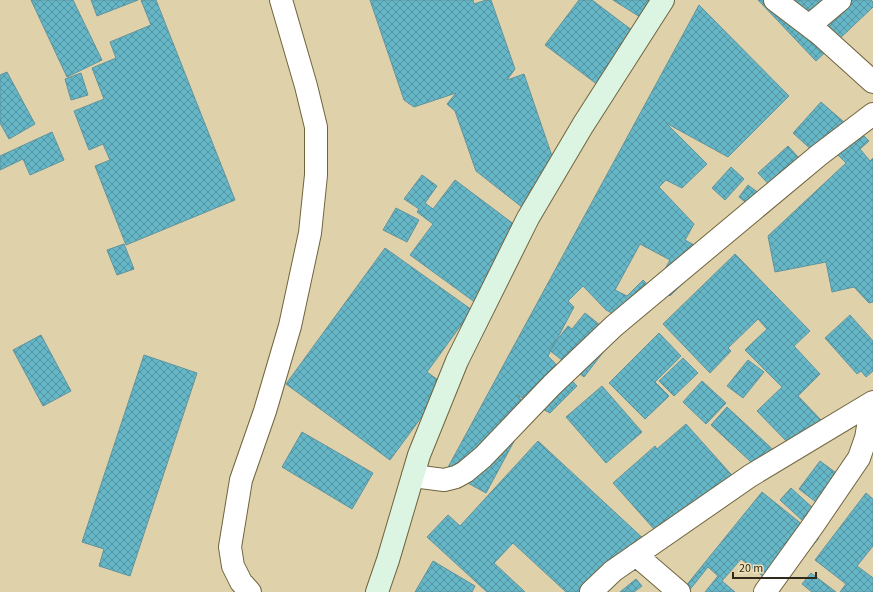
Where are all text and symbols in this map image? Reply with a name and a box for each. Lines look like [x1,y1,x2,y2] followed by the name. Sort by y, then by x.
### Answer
[733,554,816,580] scale bar
[739,560,763,577] text: 20 m

